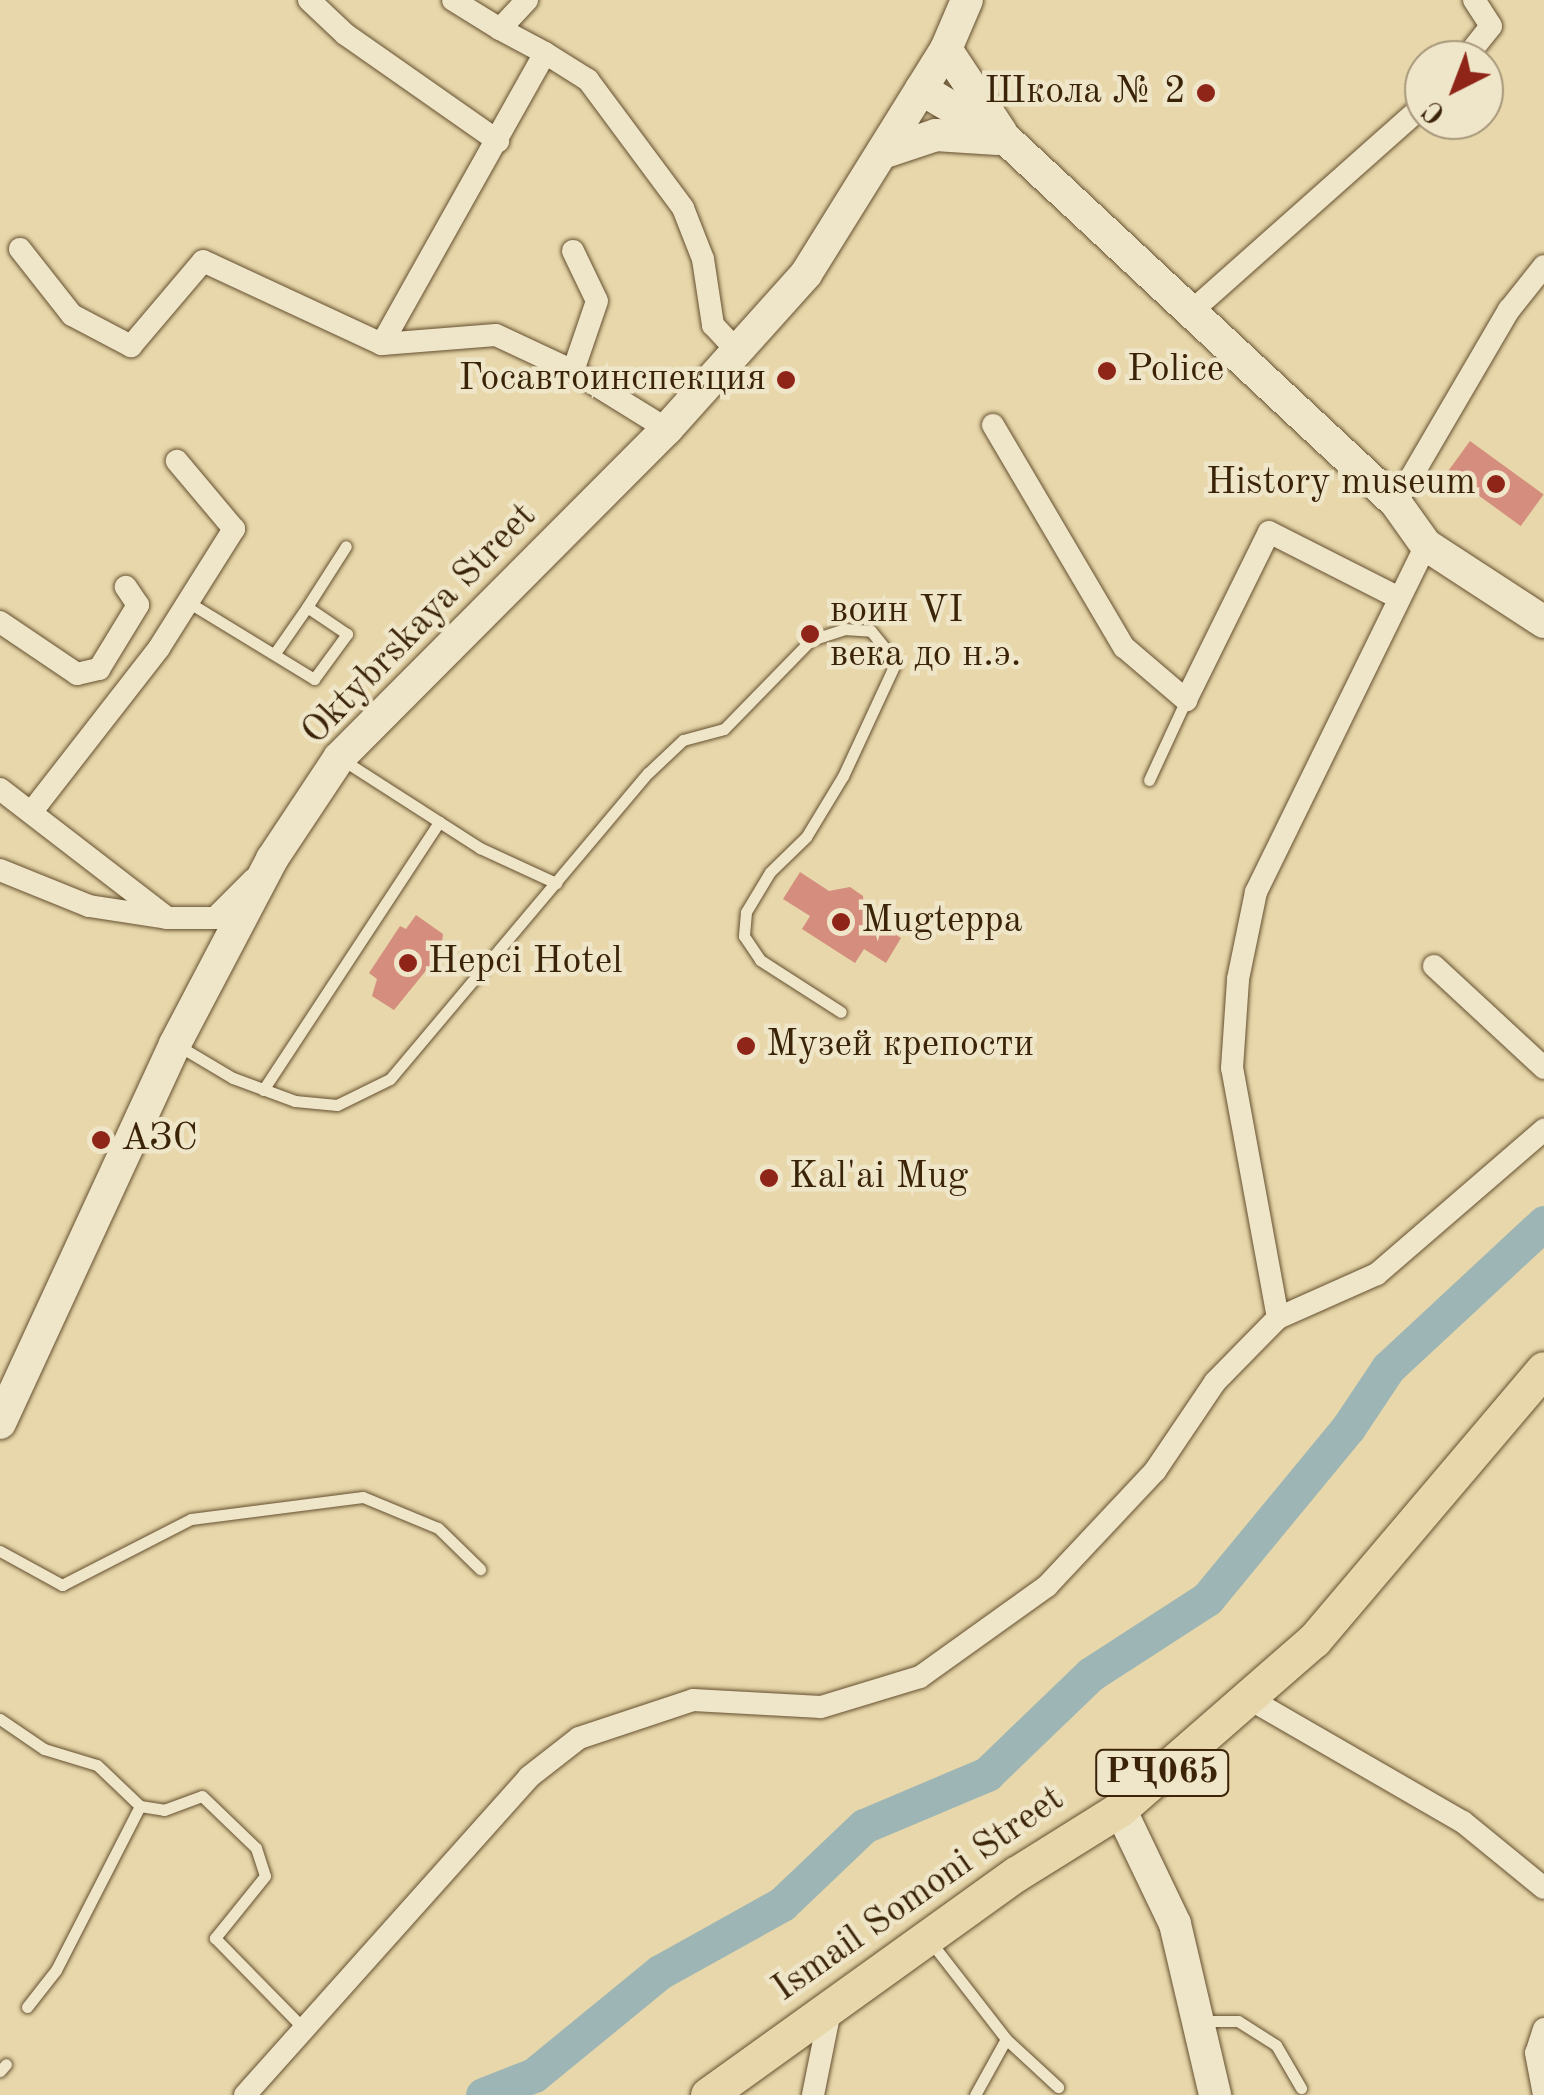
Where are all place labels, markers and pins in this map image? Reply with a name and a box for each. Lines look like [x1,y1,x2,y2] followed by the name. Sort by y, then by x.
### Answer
[984,70,1186,116] place label: Школа № 2
[1195,82,1217,104] marker: Школа № 2
[1127,348,1224,394] place label: Police
[459,357,766,403] place label: Госавтоинспекция
[1096,360,1118,382] marker: Police
[775,369,797,391] marker: Госавтоинспекция
[1206,461,1476,507] place label: History museum
[1485,473,1507,495] marker: History museum
[830,589,1021,678] place label: воин VI века до н.э.
[799,623,821,645] marker: воин VI века до н.э.
[861,899,1023,945] place label: Mugteppa
[830,911,852,933] marker: Mugteppa
[428,940,622,986] place label: Hepci Hotel
[397,952,419,974] marker: Hepci Hotel
[766,1023,1034,1069] place label: Музей крепости
[735,1035,757,1057] marker: Музей крепости
[121,1117,198,1163] place label: АЗС
[90,1129,112,1151] marker: АЗС
[789,1155,968,1201] place label: Kal'ai Mug
[758,1167,780,1189] marker: Kal'ai Mug

